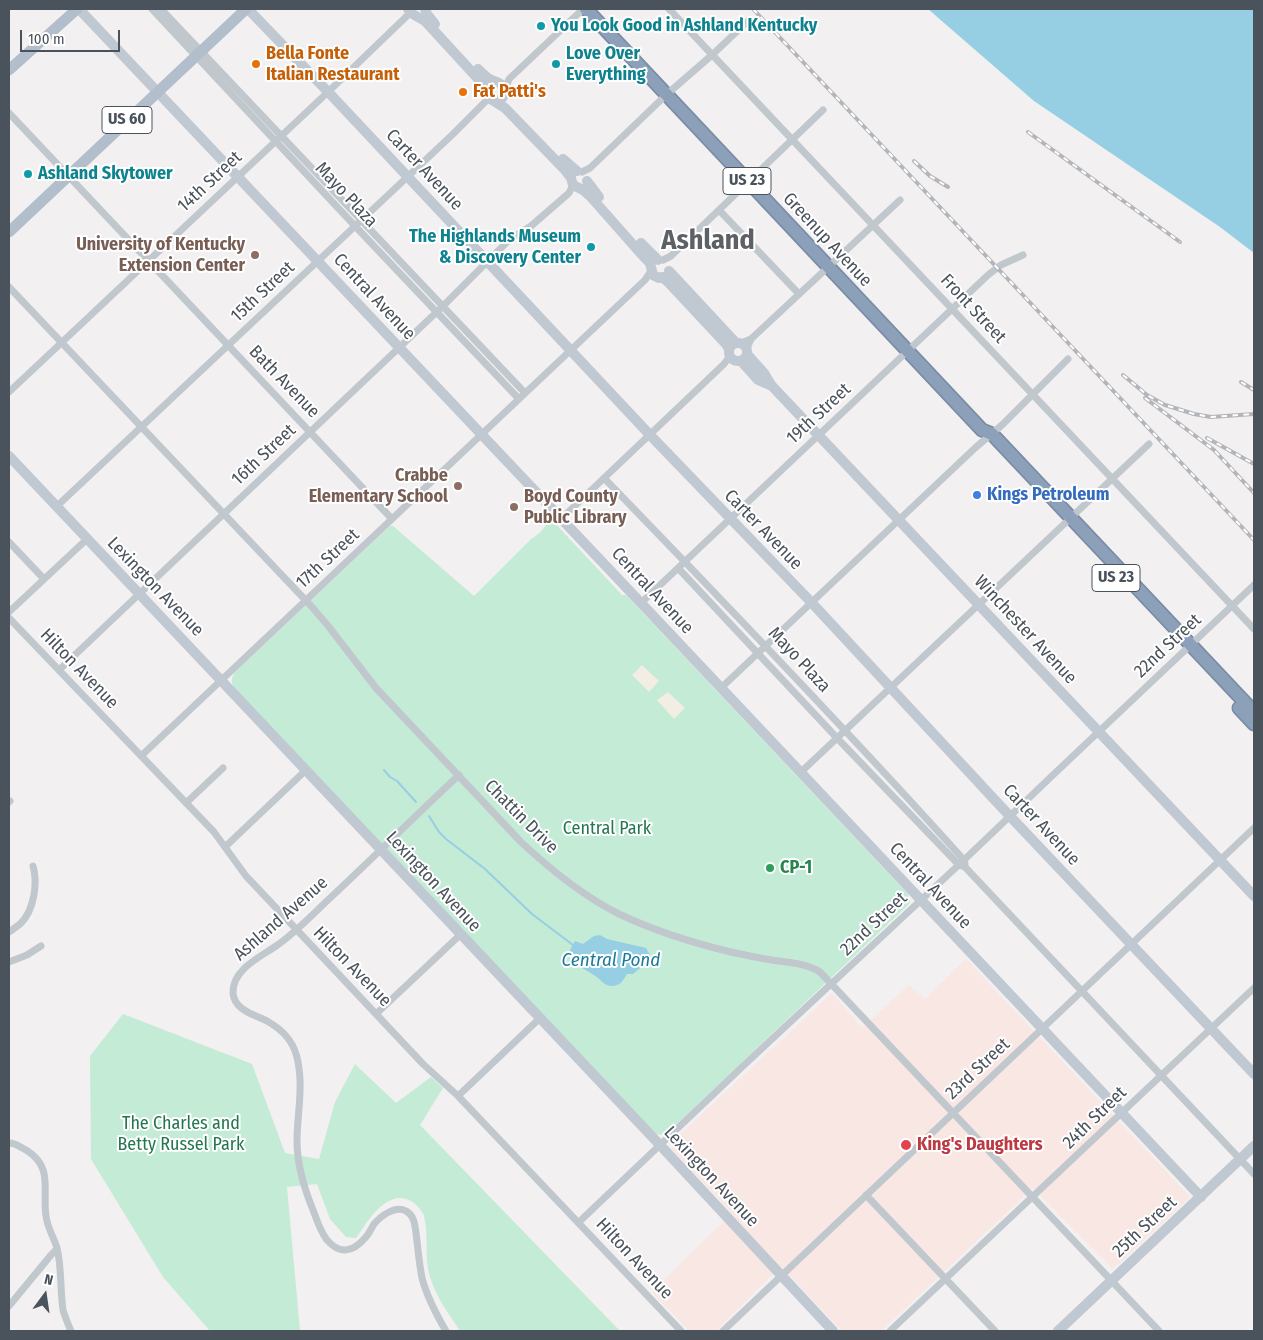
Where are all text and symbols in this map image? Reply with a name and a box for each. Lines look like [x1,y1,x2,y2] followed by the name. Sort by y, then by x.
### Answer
[551,15,817,37] place label: You Look Good in Ashland Kentucky
[22,20,122,52] scale bar
[535,20,547,32] marker: You Look Good in Ashland Kentucky
[28,30,65,48] text: 100 m
[266,43,400,86] place label: Bella Fonte Italian Restaurant
[566,43,646,86] place label: Love Over Everything
[250,58,262,70] marker: Bella Fonte Italian Restaurant
[550,58,562,70] marker: Love Over Everything
[473,81,546,103] place label: Fat Patti's
[457,86,469,98] marker: Fat Patti's
[102,106,152,134] road number: US 60
[381,125,467,215] street label: Carter Avenue
[174,147,246,217] street label: 14th Street
[310,158,382,232] street label: Mayo Plaza
[38,163,173,185] place label: Ashland Skytower
[22,168,34,180] marker: Ashland Skytower
[723,168,771,195] road number: US 23
[778,189,876,291] street label: Greenup Avenue
[661,224,755,258] district label: Ashland
[409,226,581,268] place label: The Highlands Museum & Discovery Center
[76,234,245,276] place label: University of Kentucky Extension Center
[585,241,597,253] marker: The Highlands Museum & Discovery Center
[249,249,261,261] marker: University of Kentucky Extension Center
[328,249,420,345] street label: Central Avenue
[227,257,299,327] street label: 15th Street
[936,270,1010,348] street label: Front Street
[244,341,324,423] street label: Bath Avenue
[783,379,855,449] street label: 19th Street
[227,420,301,490] street label: 16th Street
[309,465,448,508] place label: Crabbe Elementary School
[452,480,464,492] marker: Crabbe Elementary School
[987,484,1109,506] place label: Kings Petroleum
[719,485,807,575] street label: Carter Avenue
[524,486,627,528] place label: Boyd County Public Library
[971,489,983,501] marker: Kings Petroleum
[508,501,520,513] marker: Boyd County Public Library
[292,524,364,594] street label: 17th Street
[102,533,208,641] street label: Lexington Avenue
[606,543,698,639] street label: Central Avenue
[1092,564,1140,592] road number: US 23
[969,571,1081,689] street label: Winchester Avenue
[1130,610,1206,682] street label: 22nd Street
[763,623,835,697] street label: Mayo Plaza
[35,624,123,714] street label: Hilton Avenue
[480,776,562,858] street label: Chattin Drive
[998,780,1084,870] street label: Carter Avenue
[563,818,651,840] park label: Central Park
[381,827,485,937] street label: Lexington Avenue
[884,838,976,934] street label: Central Avenue
[780,857,812,879] place label: CP-1
[764,862,776,874] marker: CP-1
[230,872,332,966] street label: Ashland Avenue
[836,888,912,960] street label: 22nd Street
[308,922,396,1012] street label: Hilton Avenue
[562,950,660,972] water label: Central Pond
[941,1034,1015,1104] street label: 23rd Street
[1059,1082,1131,1154] street label: 24th Street
[118,1113,244,1156] park label: The Charles and Betty Russel Park
[659,1122,763,1232] street label: Lexington Avenue
[917,1134,1043,1156] place label: King's Daughters
[899,1138,913,1152] marker: King's Daughters
[1108,1192,1182,1262] street label: 25th Street
[591,1214,677,1304] street label: Hilton Avenue
[20,1270,70,1320] north arrow
[43,1271,55,1289] text: N

